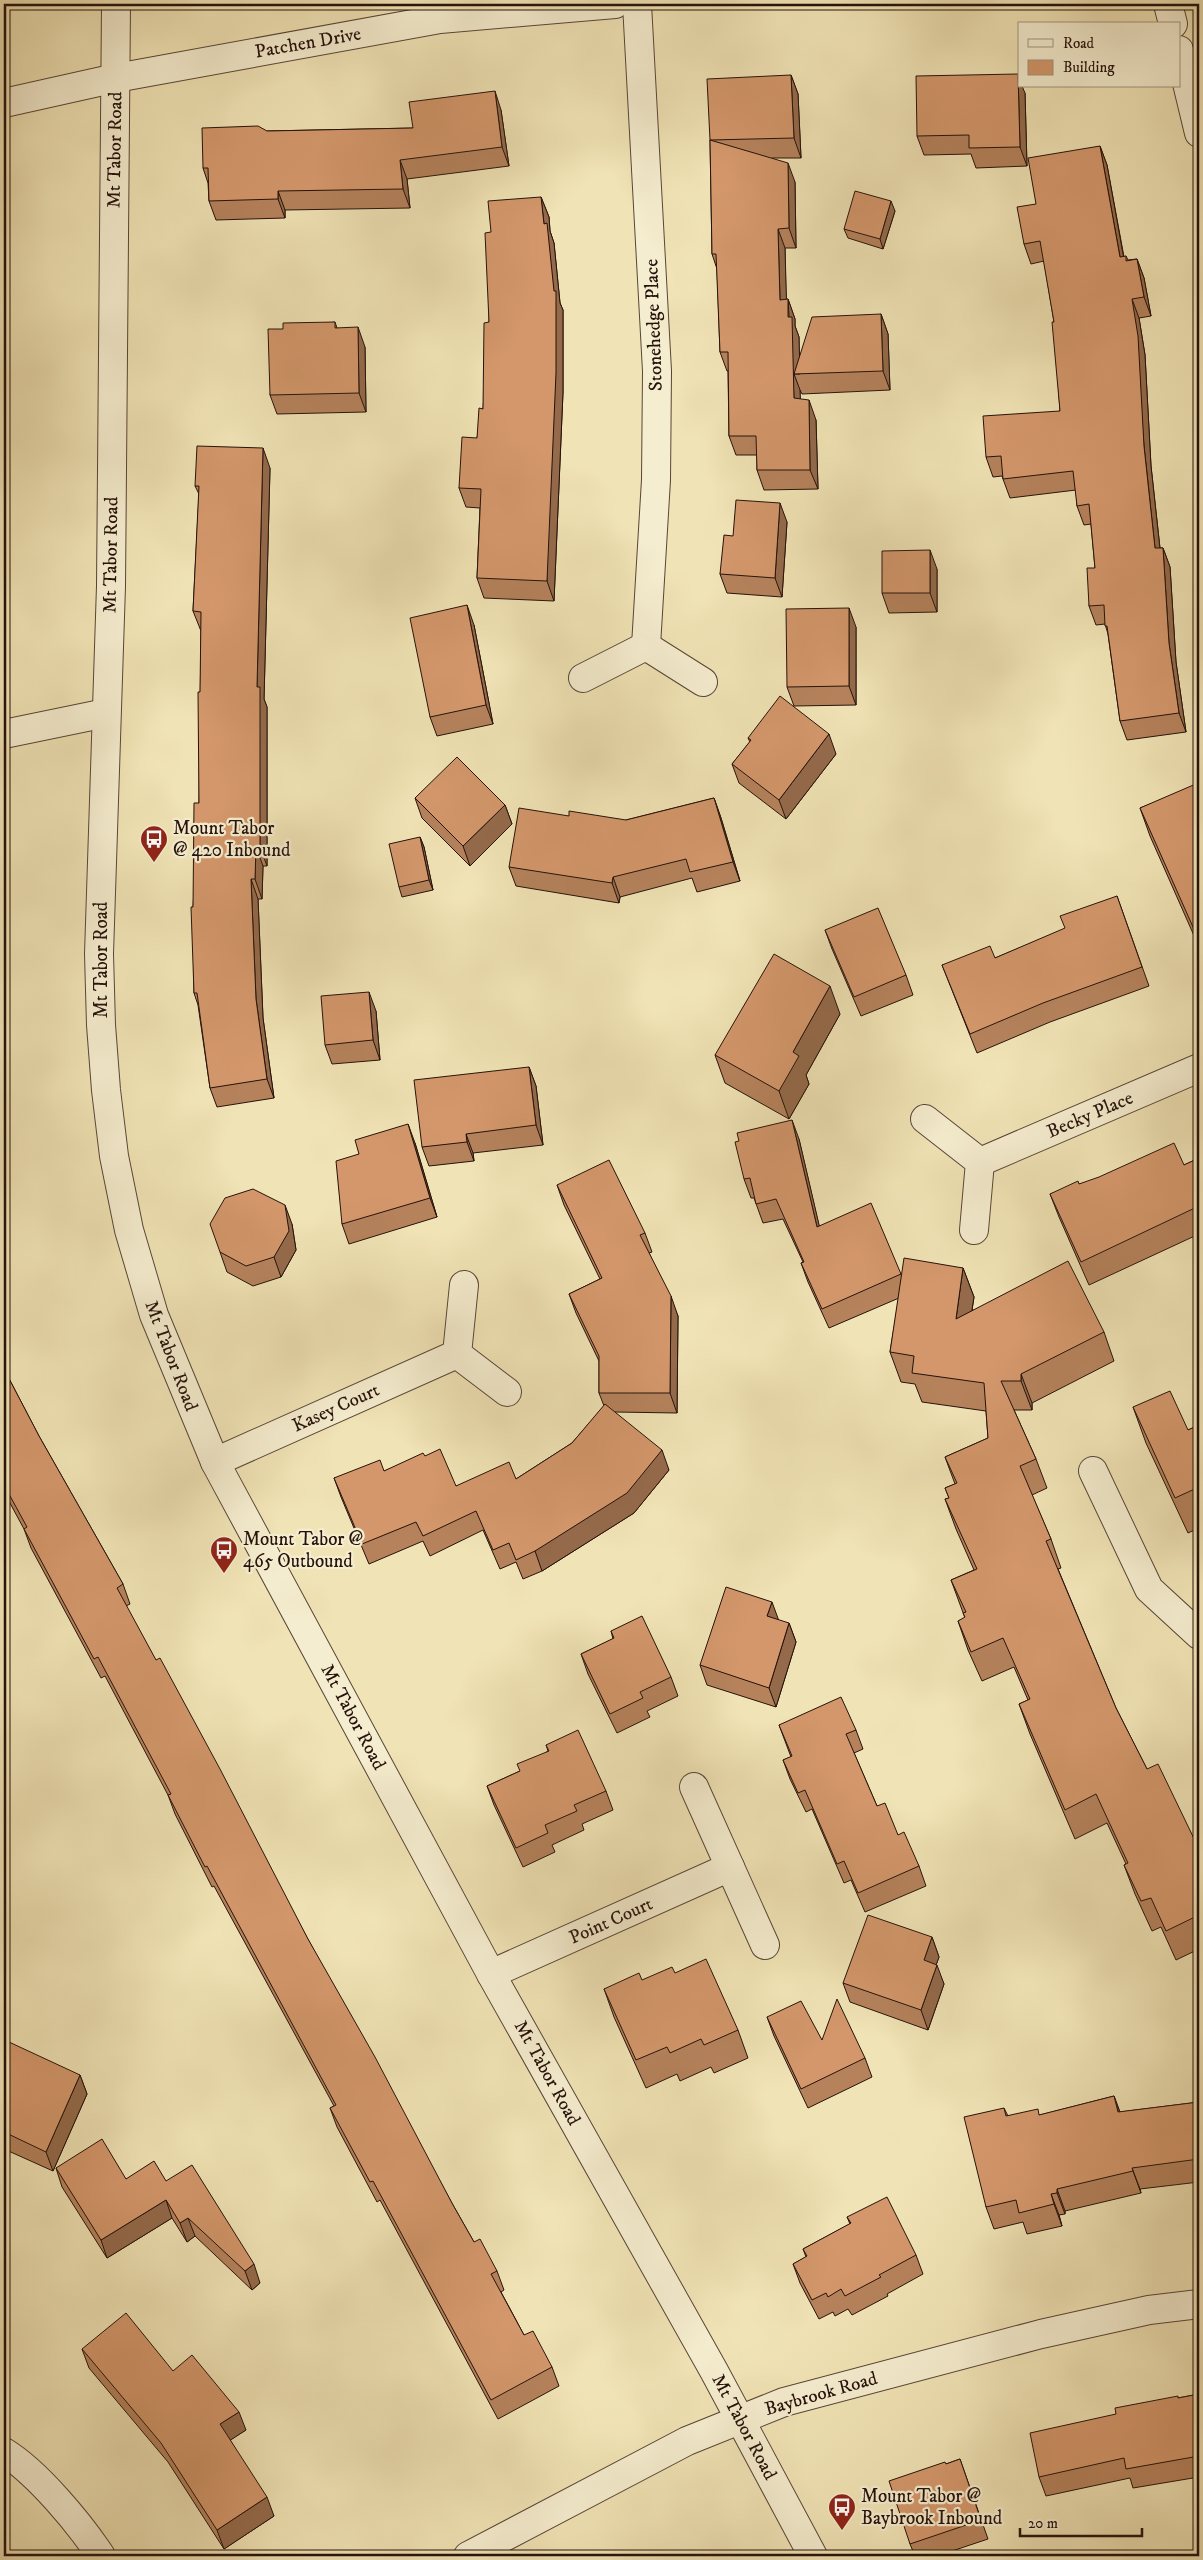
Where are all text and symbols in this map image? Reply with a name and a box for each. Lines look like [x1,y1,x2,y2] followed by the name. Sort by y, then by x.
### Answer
[253,22,363,64] street label: Patchen Drive
[1018,22,1180,88] legend
[1063,34,1095,53] text: Road
[1063,58,1115,77] text: Building
[102,91,128,208] street label: Mt Tabor Road
[640,258,668,391] street label: Stonehedge Place
[98,496,124,613] street label: Mt Tabor Road
[173,817,291,862] place label: Mount Tabor @ 420 Inbound
[139,824,169,863] bus stop icon: Mount Tabor @ 420 Inbound
[90,901,113,1018] street label: Mt Tabor Road
[1043,1087,1137,1143] street label: Becky Place
[139,1297,203,1415] street label: Mt Tabor Road
[289,1379,383,1437] street label: Kasey Court
[243,1528,363,1573] place label: Mount Tabor @ 465 Outbound
[209,1535,239,1574] bus stop icon: Mount Tabor @ 465 Outbound
[315,1660,391,1774] street label: Mt Tabor Road
[566,1892,656,1950] street label: Point Court
[509,2016,586,2130] street label: Mt Tabor Road
[762,2367,880,2421] street label: Baybrook Road
[706,2370,782,2484] street label: Mt Tabor Road
[861,2485,1003,2530] place label: Mount Tabor @ Baybrook Inbound
[827,2492,857,2531] bus stop icon: Mount Tabor @ Baybrook Inbound
[1020,2505,1143,2537] scale bar
[1028,2514,1058,2533] text: 20 m

